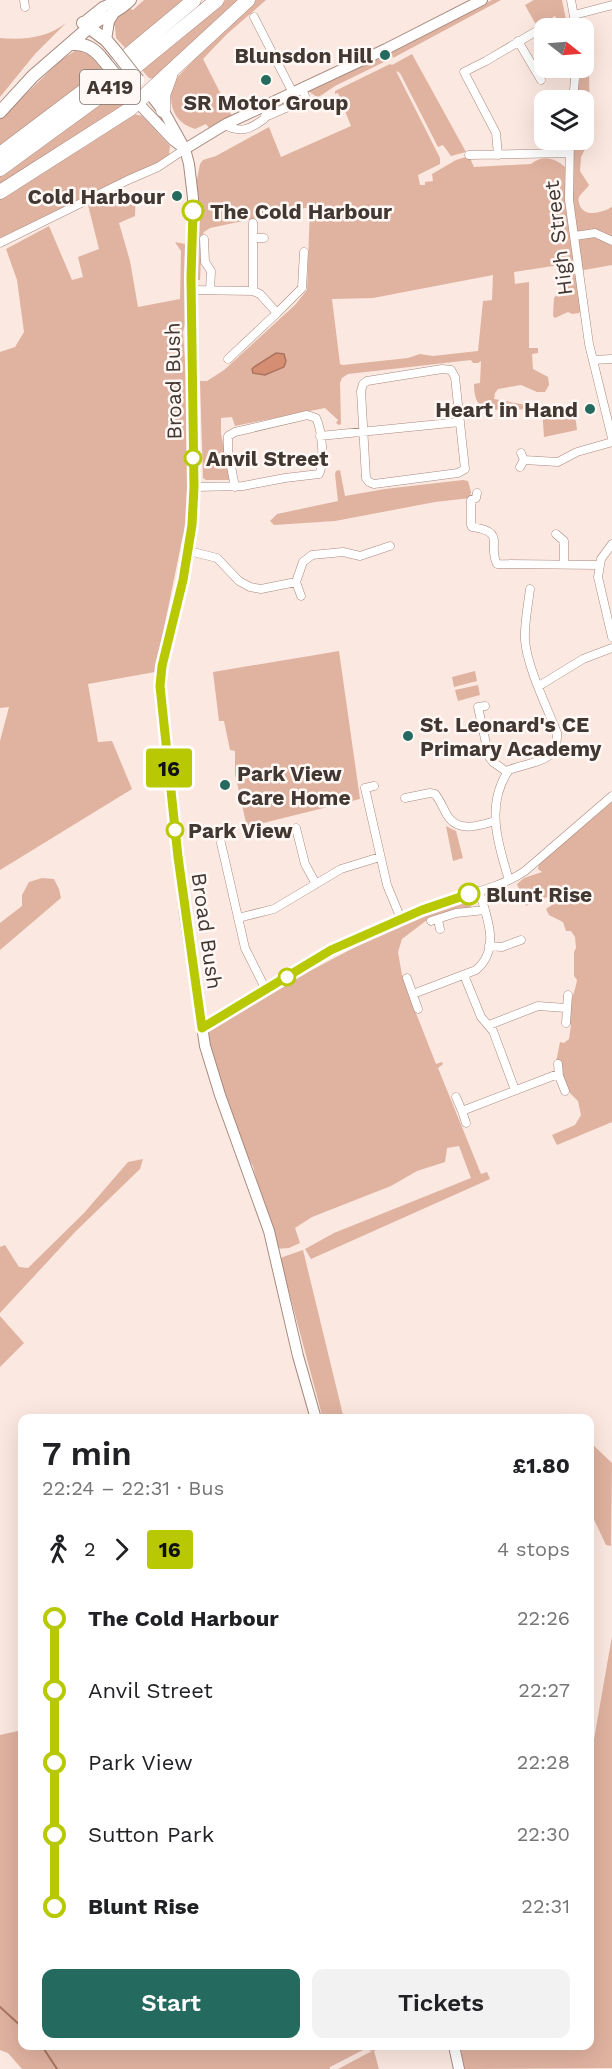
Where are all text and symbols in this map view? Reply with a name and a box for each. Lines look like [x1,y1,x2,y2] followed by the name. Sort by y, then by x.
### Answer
[534,18,594,78] north arrow
[534,18,594,150] map controls
[234,43,373,68] place label: Blunsdon Hill
[378,48,392,62] marker: Blunsdon Hill
[80,70,140,104] road number: A419
[259,73,273,87] marker: SR Motor Group
[184,90,348,115] place label: SR Motor Group
[534,90,594,150] button: layers
[539,179,577,297] street label: High Street
[28,184,165,209] place label: Cold Harbour
[170,189,184,203] marker: Cold Harbour
[210,199,392,224] place label: The Cold Harbour
[182,200,204,222] marker: The Cold Harbour
[159,322,187,440] street label: Broad Bush
[435,397,578,422] place label: Heart in Hand
[583,402,597,416] marker: Heart in Hand
[206,446,328,471] place label: Anvil Street
[184,449,202,467] marker: Anvil Street
[420,712,602,761] place label: St. Leonard's CE Primary Academy
[401,729,415,743] marker: St. Leonard's CE Primary Academy
[142,748,196,788] line badge: 16
[158,756,180,781] text: 16
[237,761,351,810] place label: Park View Care Home
[218,778,232,792] marker: Park View Care Home
[188,818,293,843] place label: Park View
[166,821,184,839] marker: Park View
[186,871,228,991] street label: Broad Bush
[486,882,592,907] place label: Blunt Rise
[458,883,480,905] marker: Blunt Rise
[278,968,296,986] unlabelled marker
[42,1434,132,1473] text: 7 min
[513,1453,570,1478] text: £1.80
[42,1476,224,1500] text: 22:24 – 22:31 · Bus
[42,1533,75,1566] icon: walk
[105,1533,138,1566] icon: forward
[84,1537,96,1561] text: 2
[159,1537,181,1562] text: 16
[497,1537,570,1561] text: 4 stops
[88,1606,279,1631] text: The Cold Harbour
[517,1606,570,1630] text: 22:26
[88,1678,213,1703] text: Anvil Street
[518,1678,570,1702] text: 22:27
[88,1750,193,1775] text: Park View
[517,1750,570,1774] text: 22:28
[88,1822,214,1847] text: Sutton Park
[517,1822,570,1846] text: 22:30
[88,1894,199,1919] text: Blunt Rise
[521,1894,570,1918] text: 22:31
[42,1969,300,2038] button: Start
[312,1969,570,2038] button: Tickets

